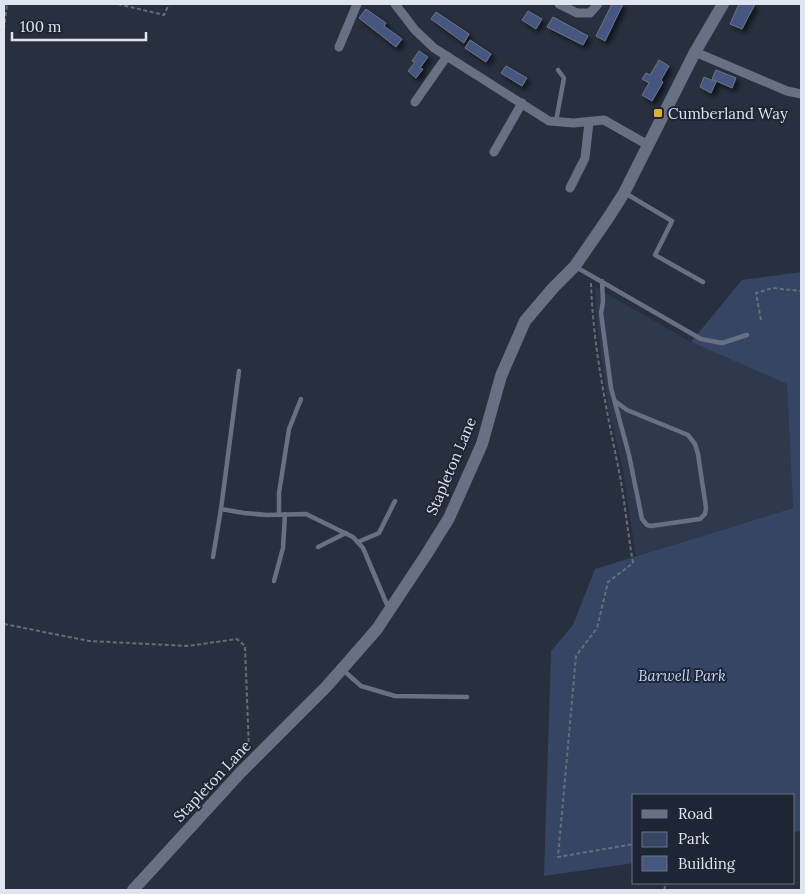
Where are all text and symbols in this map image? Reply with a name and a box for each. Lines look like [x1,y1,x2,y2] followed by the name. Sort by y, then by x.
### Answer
[12,10,146,42] scale bar
[20,17,61,36] text: 100 m
[668,104,788,123] place label: Cumberland Way
[652,107,664,119] marker: Cumberland Way
[422,414,480,518] street label: Stapleton Lane
[638,666,726,685] park label: Barwell Park
[169,736,255,826] street label: Stapleton Lane
[632,794,795,884] legend
[678,804,713,823] text: Road
[678,829,709,848] text: Park
[678,854,736,873] text: Building

